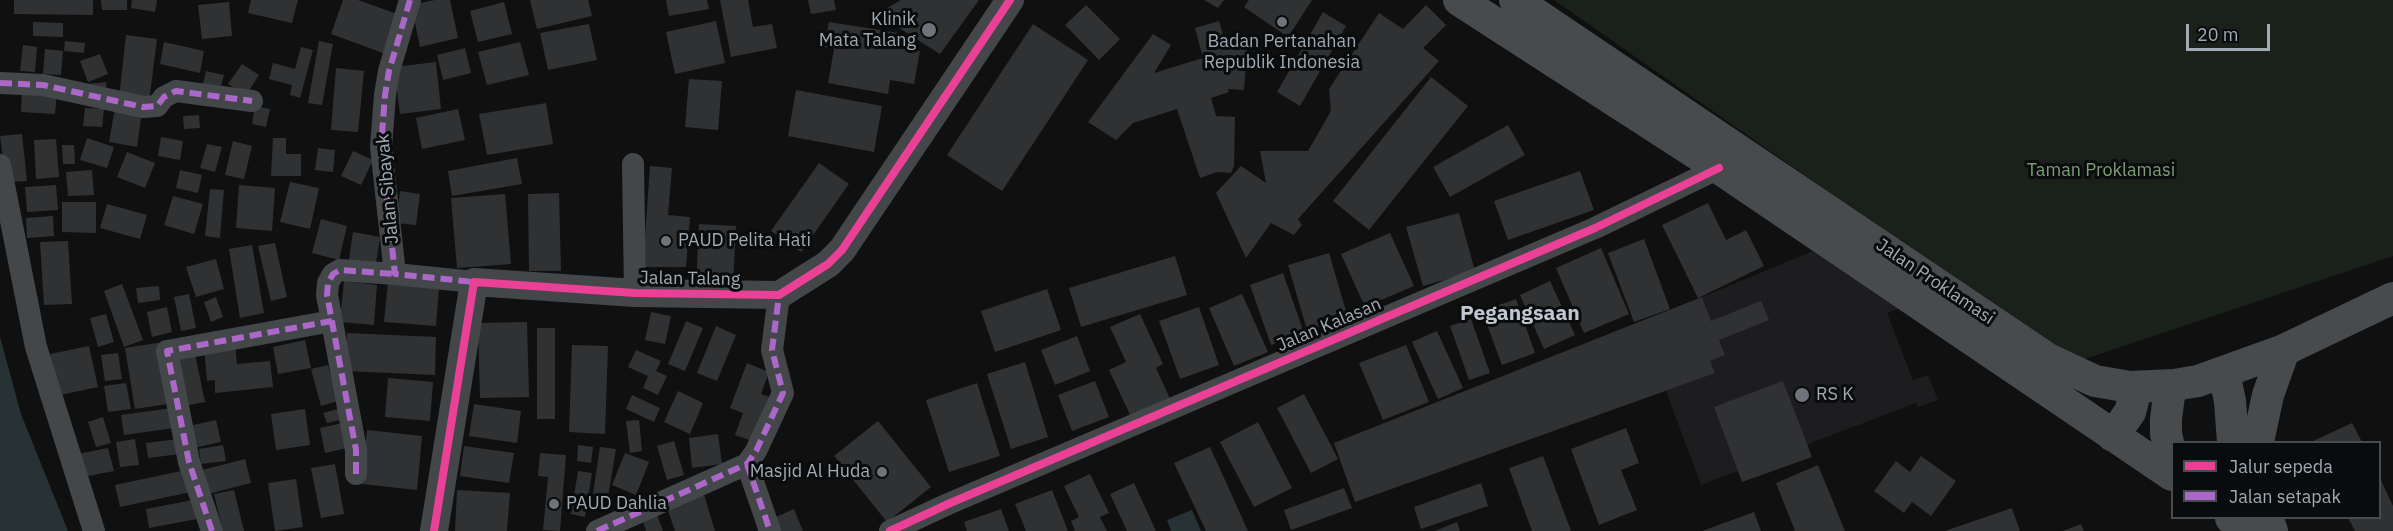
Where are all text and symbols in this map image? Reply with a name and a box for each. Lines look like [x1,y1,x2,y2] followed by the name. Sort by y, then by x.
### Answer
[819,9,916,52] place label: Klinik Mata Talang
[2189,12,2273,50] scale bar
[1275,15,1289,29] marker: Badan Pertanahan Republik Indonesia
[920,21,938,39] marker: Klinik Mata Talang
[2197,23,2239,46] text: 20 m
[1204,31,1360,74] place label: Badan Pertanahan Republik Indonesia
[372,133,404,245] street label: Jalan Sibayak
[2027,160,2175,182] park label: Taman Proklamasi
[678,230,811,252] place label: PAUD Pelita Hati
[659,234,673,248] marker: PAUD Pelita Hati
[1872,235,1998,329] street label: Jalan Proklamasi
[639,267,741,291] street label: Jalan Talang
[1273,293,1385,357] street label: Jalan Kalasan
[1460,301,1580,327] district label: Pegangsaan
[1816,384,1854,406] place label: RS K
[1793,386,1811,404] marker: RS K
[2171,441,2381,519] legend
[2229,455,2333,478] text: Jalur sepeda
[750,461,870,483] place label: Masjid Al Huda
[875,465,889,479] marker: Masjid Al Huda
[2229,485,2341,508] text: Jalan setapak
[566,493,667,515] place label: PAUD Dahlia
[547,497,561,511] marker: PAUD Dahlia

